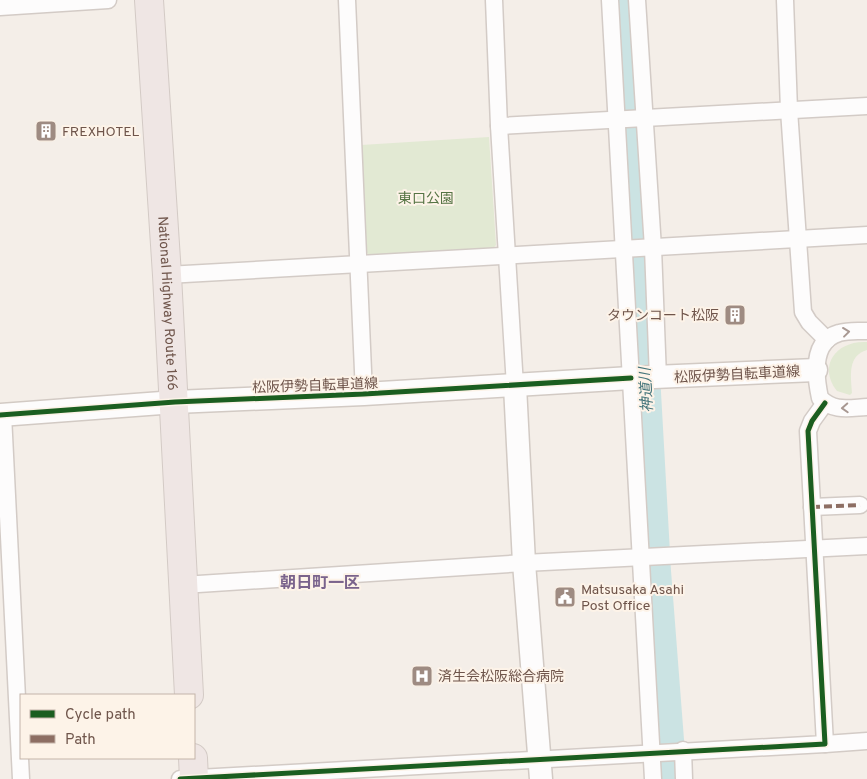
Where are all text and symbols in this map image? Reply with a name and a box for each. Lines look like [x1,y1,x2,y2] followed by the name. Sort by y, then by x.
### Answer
[34,119,58,143] building icon: FREXHOTEL
[62,124,140,141] place label: FREXHOTEL
[398,191,454,208] park label: 東口公園
[153,216,180,391] street label: National Highway Route 166
[723,303,747,327] building icon: タウンコート松阪
[607,308,719,325] place label: タウンコート松阪
[842,328,851,338] one-way arrow
[674,364,800,387] street label: 松阪伊勢自転車道線
[637,365,658,413] water label: 神道川
[252,376,378,397] street label: 松阪伊勢自転車道線
[841,403,849,413] one-way arrow
[280,574,360,594] district label: 朝日町一区
[581,582,684,615] place label: Matsusaka Asahi Post Office
[553,585,577,609] public building icon: Matsusaka Asahi Post Office
[410,664,434,688] hospital icon: 済生会松阪総合病院
[438,669,564,686] place label: 済生会松阪総合病院
[20,694,195,759] legend
[65,706,136,725] text: Cycle path
[65,731,96,750] text: Path

